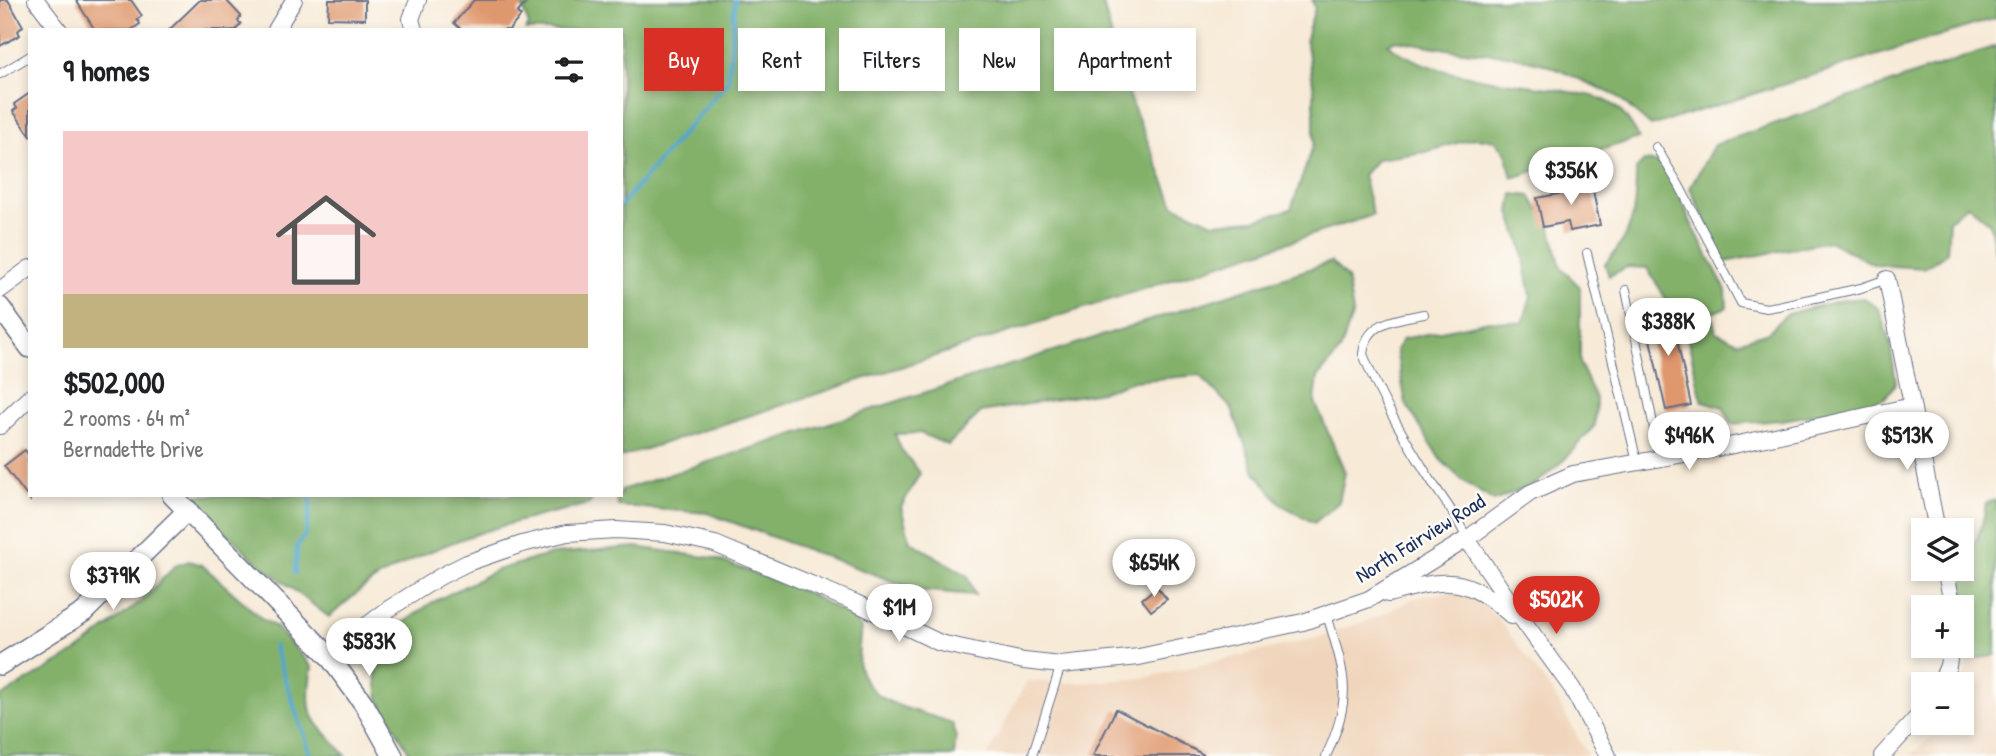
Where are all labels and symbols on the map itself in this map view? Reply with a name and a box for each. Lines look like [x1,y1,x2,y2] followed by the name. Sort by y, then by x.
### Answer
[1522,148,1620,207] pin: $356K
[1619,298,1717,358] pin: $388K
[1640,412,1738,472] pin: $496K
[1858,412,1956,472] pin: $513K
[1350,487,1490,589] street label: North Fairview Road
[1105,540,1203,599] pin: $654K
[64,552,162,612] pin: $379K
[1507,576,1605,636] pin: $502K
[865,584,933,644] pin: $1M
[320,618,418,678] pin: $583K

